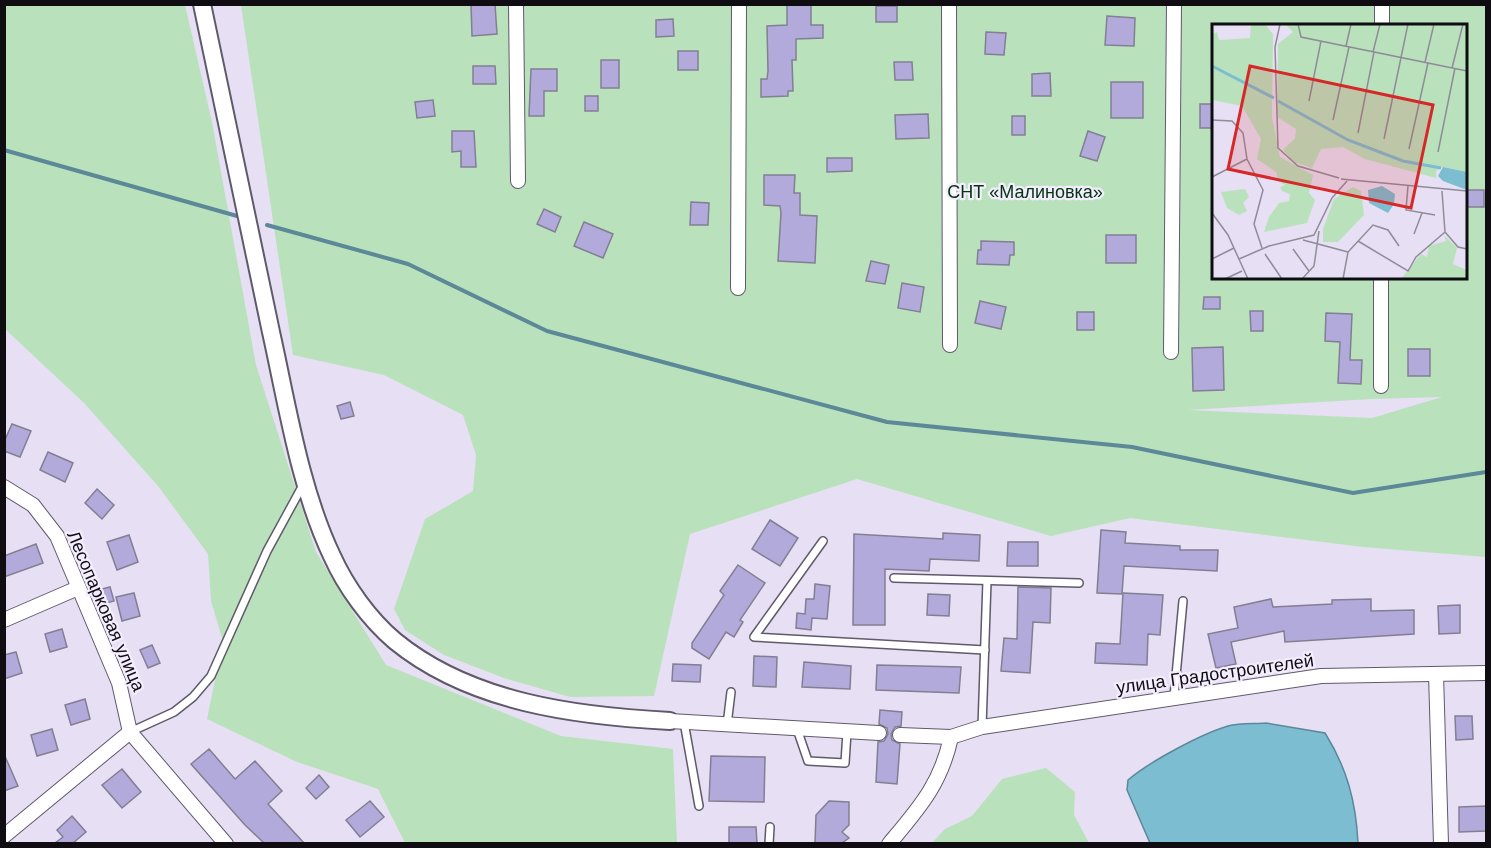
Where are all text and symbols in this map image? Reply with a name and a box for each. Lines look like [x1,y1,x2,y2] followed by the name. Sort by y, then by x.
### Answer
[1212,24,1467,279] inset map
[947,182,1103,202] park label: СНТ «Малиновка»
[63,528,149,695] street label: Лесопарковая улица
[1115,650,1315,698] street label: улица Градостроителей

